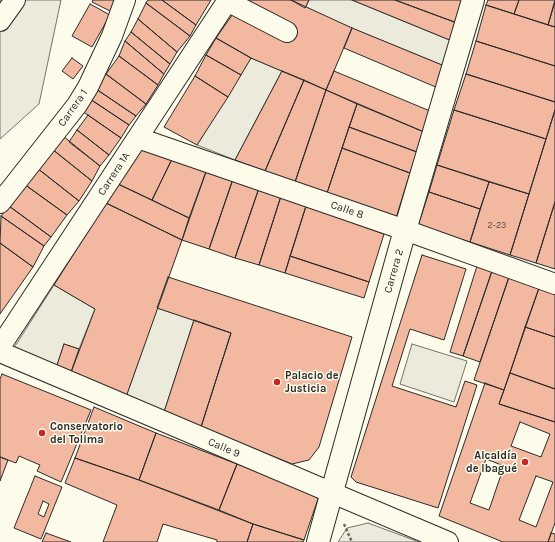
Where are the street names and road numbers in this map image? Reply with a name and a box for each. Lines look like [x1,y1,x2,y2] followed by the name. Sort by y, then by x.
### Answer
[55,87,91,129] street label: Carrera 1
[95,150,133,198] street label: Carrera 1A
[329,198,365,222] street label: Calle 8
[381,247,407,295] street label: Carrera 2
[206,435,242,461] street label: Calle 9

